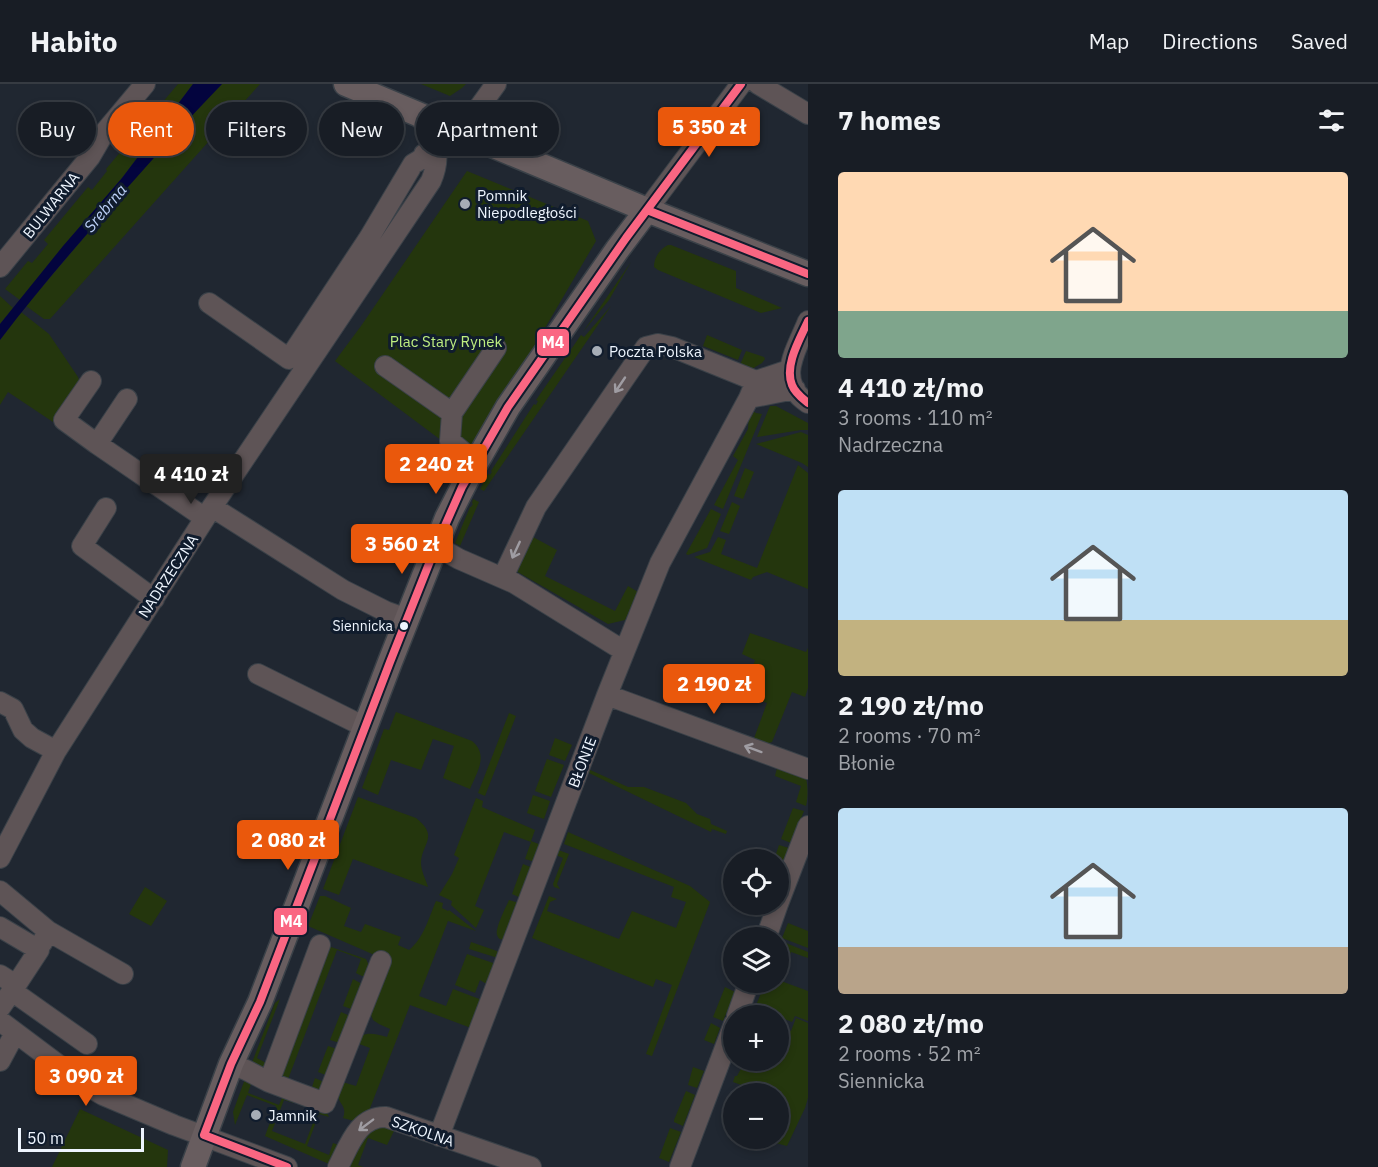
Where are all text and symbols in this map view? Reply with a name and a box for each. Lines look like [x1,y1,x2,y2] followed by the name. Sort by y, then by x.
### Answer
[30,23,118,60] text: Habito
[1089,27,1129,55] text: Map
[1162,27,1258,55] text: Directions
[1291,27,1348,55] text: Saved
[18,102,96,156] chip: Buy
[108,102,194,156] chip: Rent
[206,102,307,156] chip: Filters
[319,102,404,156] chip: New
[416,102,559,156] chip: Apartment
[838,103,941,137] text: 7 homes
[1315,104,1348,137] icon: filters
[647,107,771,158] pin: 5 350 zł
[672,113,746,140] text: 5 350 zł
[18,168,84,242] street label: BULWARNA
[79,180,131,236] water label: Srebrna
[477,186,577,222] place label: Pomnik Niepodległości
[458,197,472,211] marker: Pomnik Niepodległości
[1039,211,1147,319] icon: home
[536,328,570,357] line badge: M4
[390,332,502,351] park label: Plac Stary Rynek
[542,332,565,352] text: M4
[609,342,702,361] place label: Poczta Polska
[590,344,604,358] marker: Poczta Polska
[838,370,984,404] text: 4 410 zł/mo
[614,376,626,393] one-way arrow
[838,404,993,431] text: 3 rooms · 110 m²
[838,431,943,458] text: Nadrzeczna
[374,444,498,495] pin: 2 240 zł
[399,450,473,477] text: 2 240 zł
[129,454,253,505] pin: 4 410 zł
[154,460,228,487] text: 4 410 zł
[340,524,464,575] pin: 3 560 zł
[1039,529,1147,637] icon: home
[134,530,202,621] street label: NADRZECZNA
[365,530,439,557] text: 3 560 zł
[510,540,522,558] one-way arrow
[332,617,394,635] place label: Siennicka
[398,620,410,632] marker: Siennicka
[652,664,776,715] pin: 2 190 zł
[677,670,751,697] text: 2 190 zł
[838,688,984,722] text: 2 190 zł/mo
[838,722,981,749] text: 2 rooms · 70 m²
[564,734,600,790] street label: BŁONIE
[744,743,763,754] one-way arrow
[838,749,895,776] text: Błonie
[226,820,350,871] pin: 2 080 zł
[251,826,325,853] text: 2 080 zł
[1039,847,1147,955] icon: home
[723,849,789,1149] map controls
[723,849,789,915] button: locate
[273,907,308,936] line badge: M4
[280,911,303,931] text: M4
[723,927,789,993] button: layers
[723,1005,789,1071] button: +
[838,1006,984,1040] text: 2 080 zł/mo
[838,1040,981,1067] text: 2 rooms · 52 m²
[24,1056,148,1107] pin: 3 090 zł
[49,1062,123,1089] text: 3 090 zł
[838,1067,925,1094] text: Siennicka
[723,1083,789,1149] button: −
[268,1106,317,1125] place label: Jamnik
[249,1108,263,1122] marker: Jamnik
[389,1111,457,1151] street label: SZKOLNA
[358,1119,374,1131] one-way arrow
[18,1125,144,1152] scale bar
[27,1128,64,1148] text: 50 m

